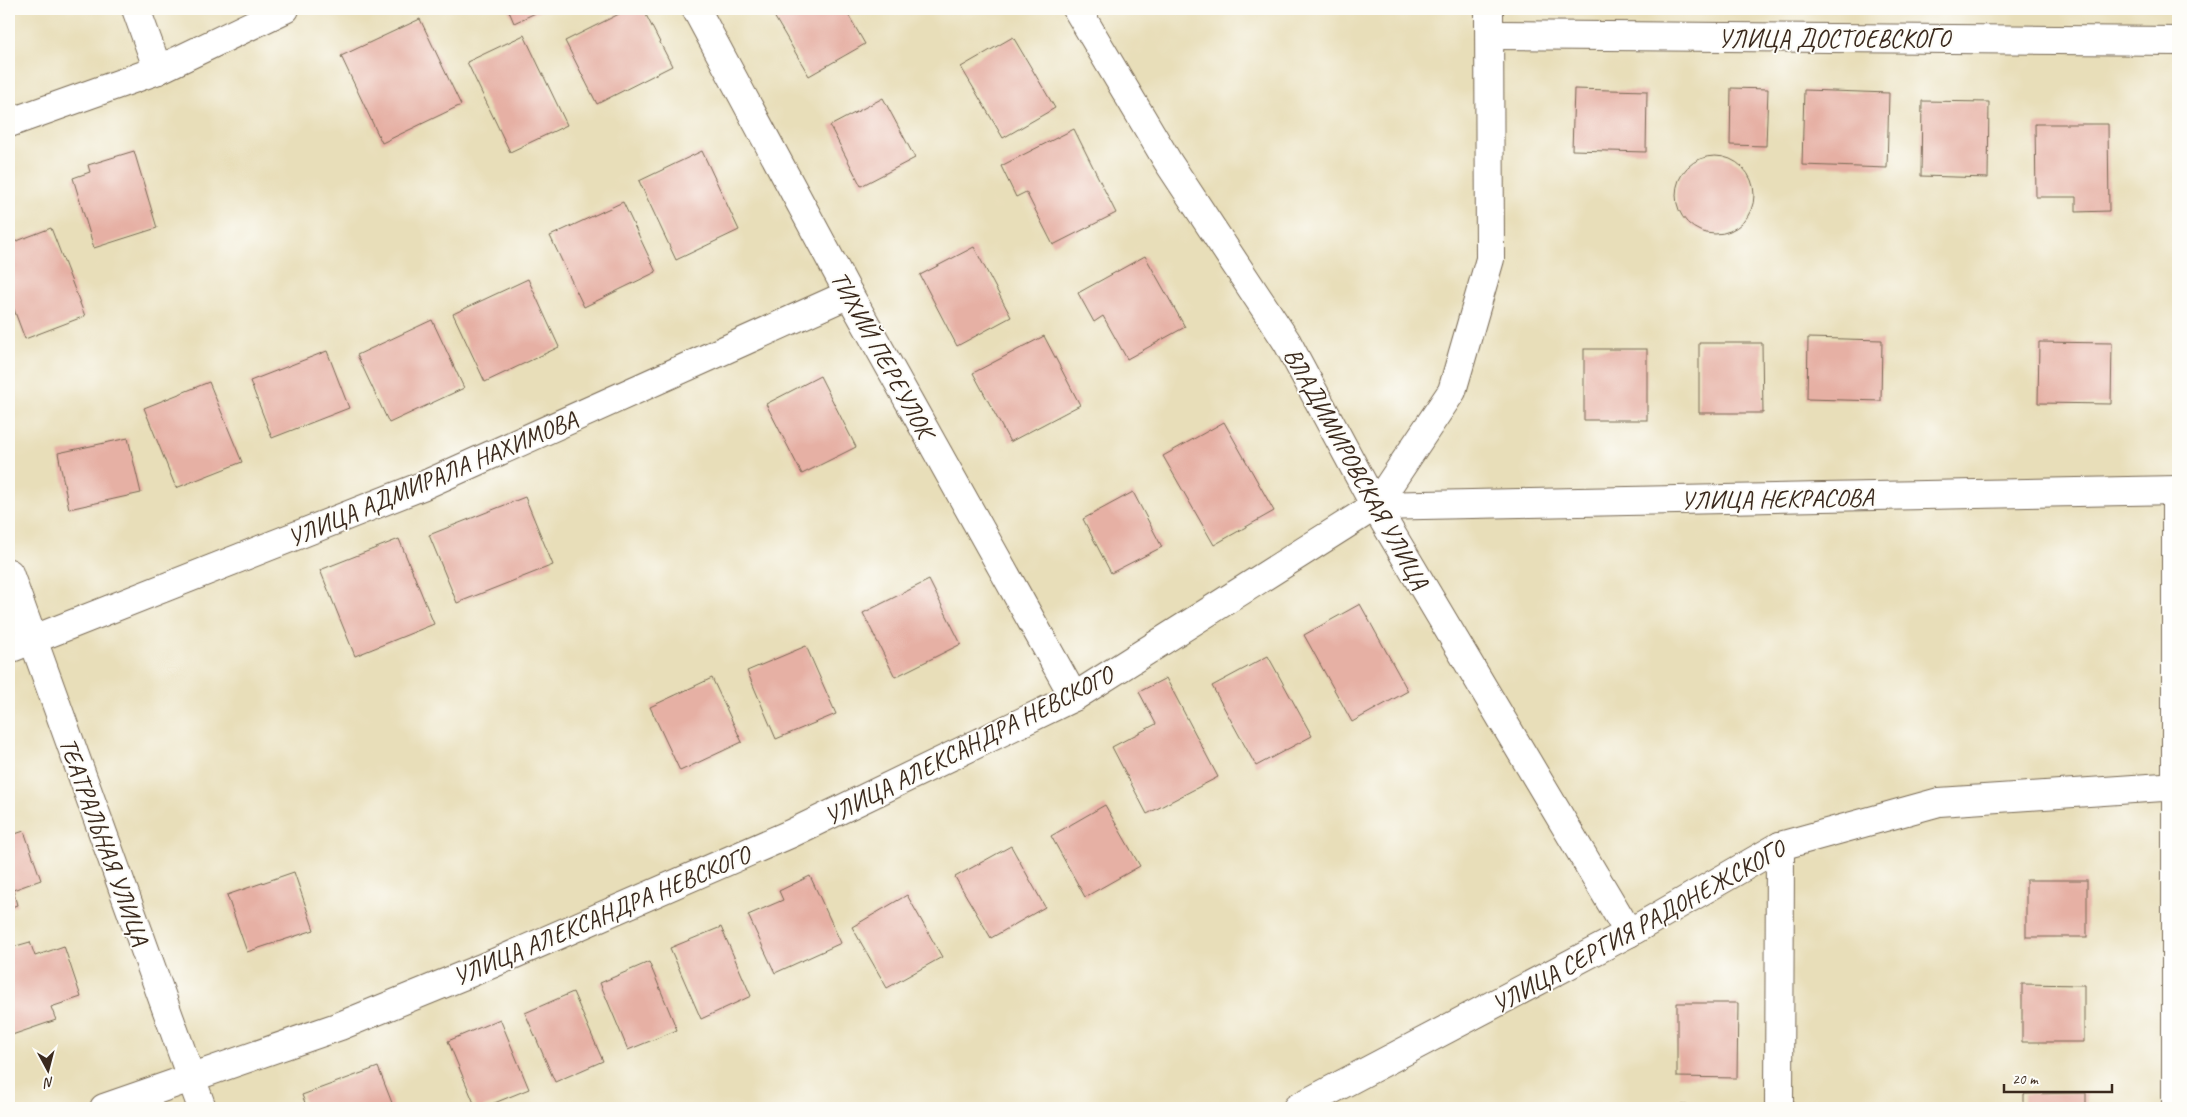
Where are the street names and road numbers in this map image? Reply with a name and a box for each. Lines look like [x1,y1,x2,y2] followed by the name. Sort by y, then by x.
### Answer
[1718,23,1953,55] street label: УЛИЦА ДОСТОЕВСКОГО
[823,266,943,447] street label: ТИХИЙ ПЕРЕУЛОК
[1276,342,1436,595] street label: ВЛАДИМИРОВСКАЯ УЛИЦА
[283,403,582,554] street label: УЛИЦА АДМИРАЛА НАХИМОВА
[1680,481,1875,517] street label: УЛИЦА НЕКРАСОВА
[819,658,1120,833] street label: УЛИЦА АЛЕКСАНДРА НЕВСКОГО
[52,733,157,950] street label: ТЕАТРАЛЬНАЯ УЛИЦА
[1486,832,1793,1021] street label: УЛИЦА СЕРГИЯ РАДОНЕЖСКОГО
[448,838,757,993] street label: УЛИЦА АЛЕКСАНДРА НЕВСКОГО

